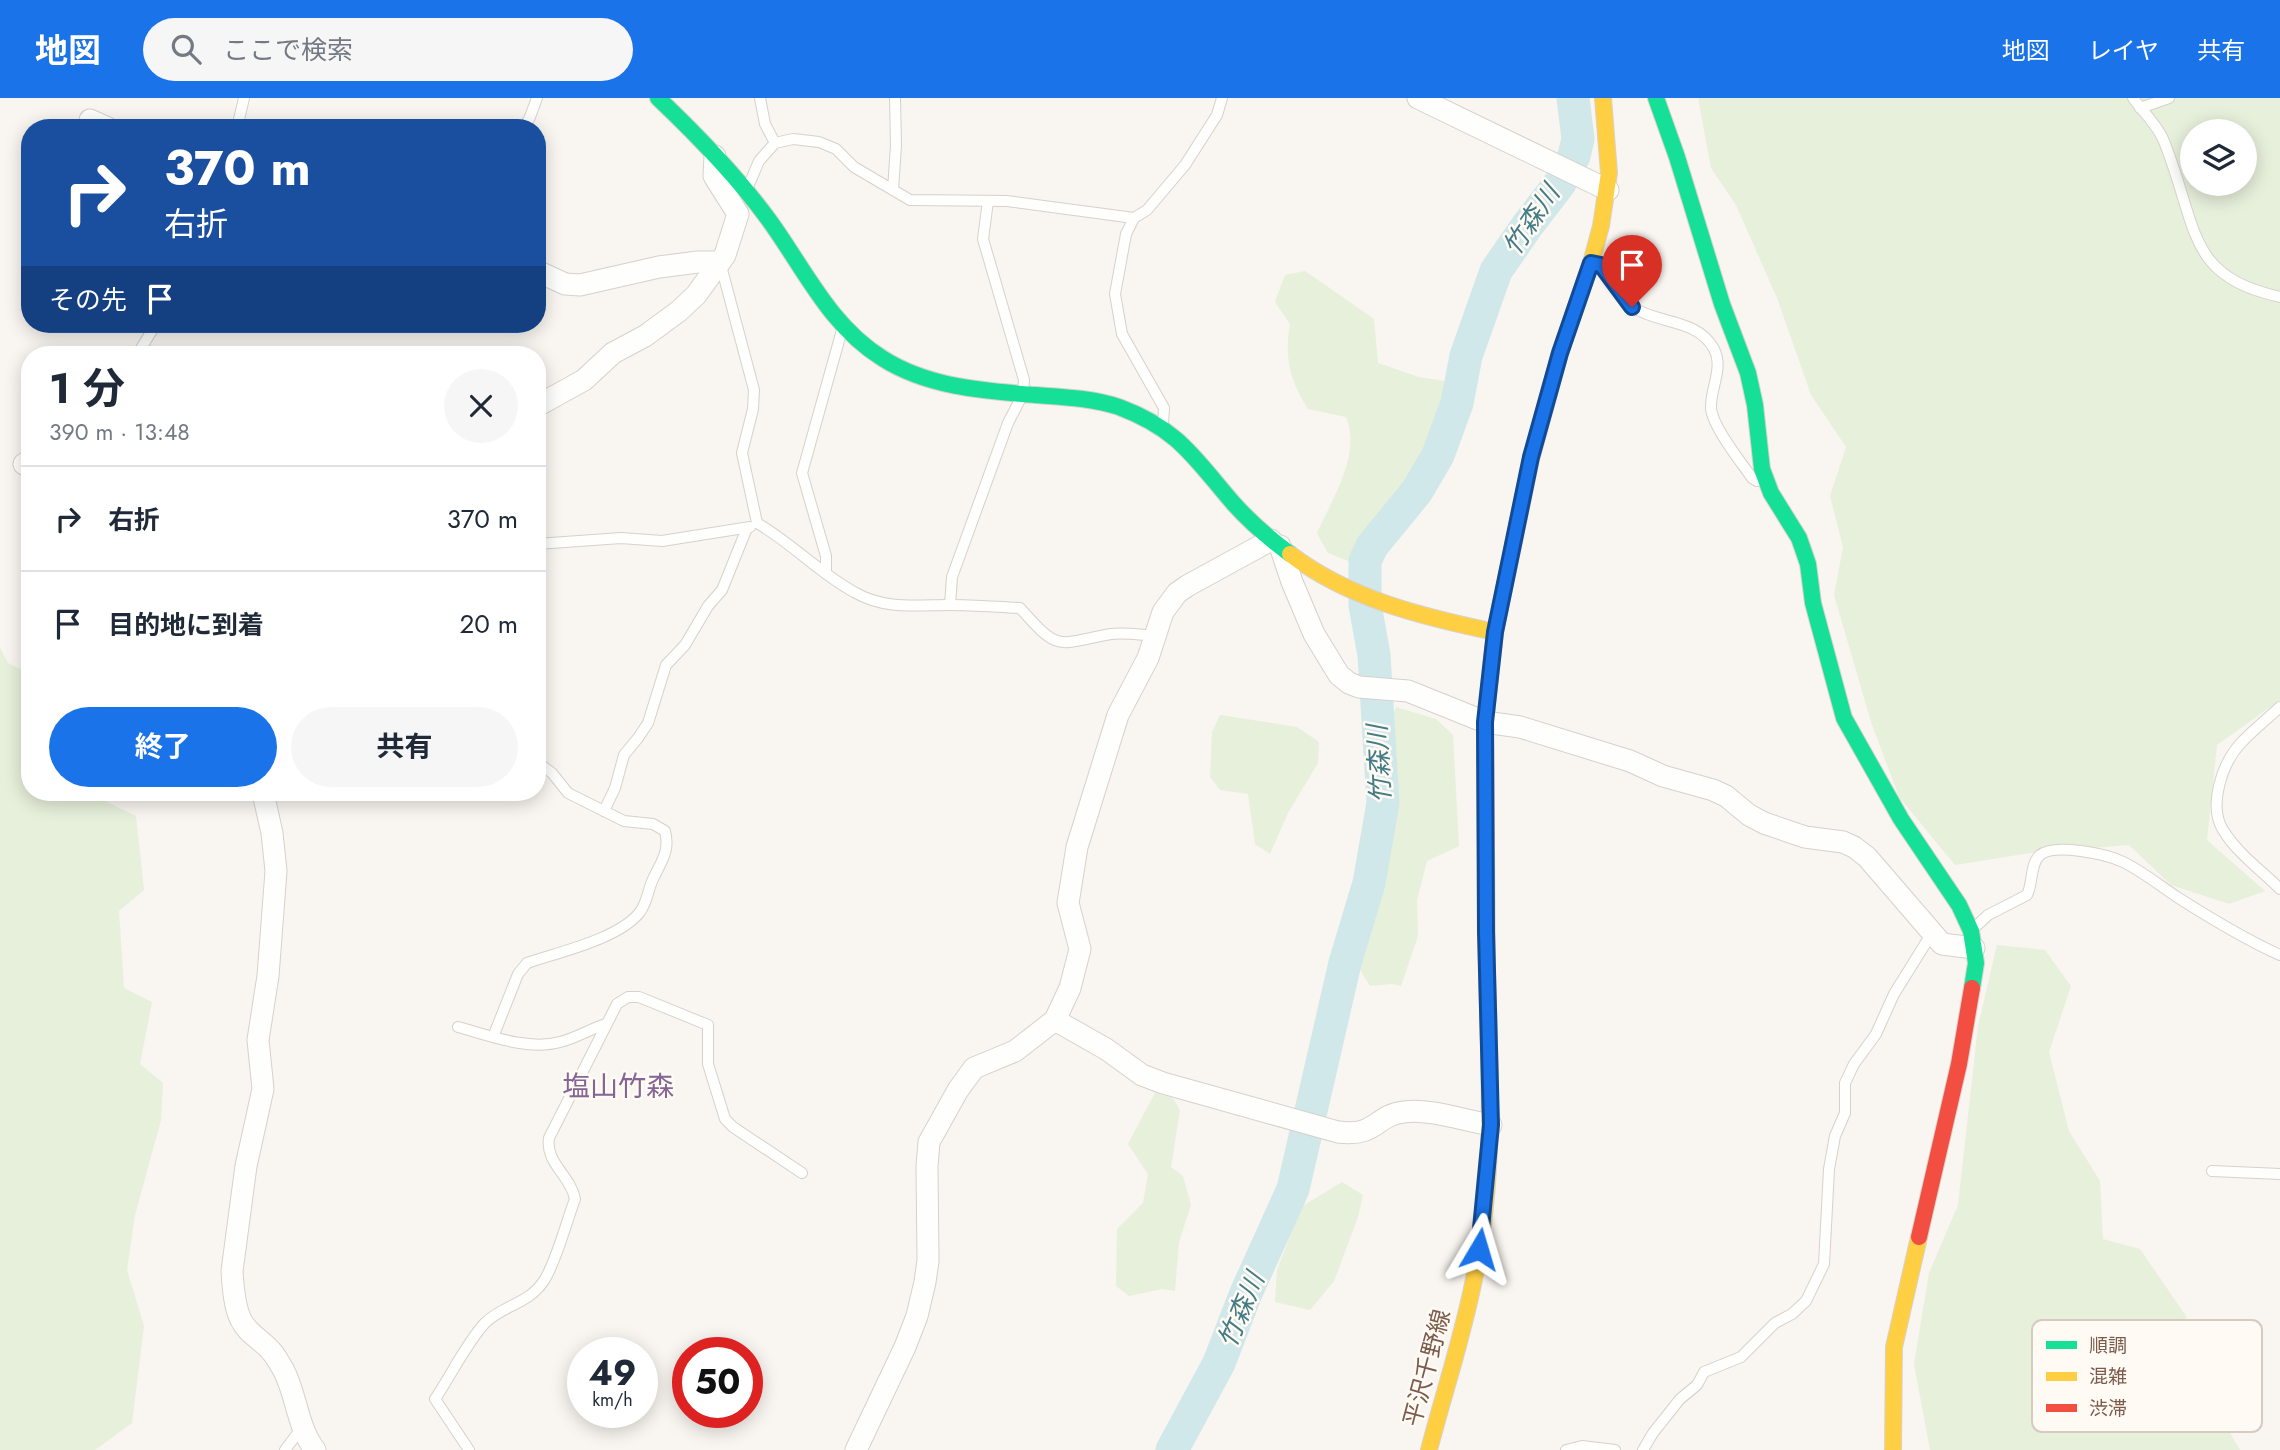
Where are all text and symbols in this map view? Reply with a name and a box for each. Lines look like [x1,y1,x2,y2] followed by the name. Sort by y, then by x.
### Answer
[143,18,633,81] search box
[35,27,101,74] text: 地図
[167,30,205,68] icon: search
[223,31,353,69] text: ここで検索
[2002,33,2050,68] text: 地図
[2088,33,2159,68] text: レイヤ
[2197,33,2245,68] text: 共有
[2180,119,2257,196] map controls
[2180,119,2257,196] button: layers
[164,133,311,203] text: 370 m
[49,147,140,238] icon: right
[1493,175,1570,263] water label: 竹森川
[164,201,228,247] text: 右折
[1602,235,1662,307] pin
[1613,246,1651,284] icon: arrive
[141,280,179,318] icon: arrive
[49,281,127,319] text: その先
[49,358,125,419] text: 1 分
[444,369,518,443] button: close
[49,415,190,449] text: 390 m · 13:48
[49,500,87,538] icon: right
[447,500,518,538] text: 370 m
[108,501,160,539] text: 右折
[49,605,87,643] icon: arrive
[460,605,518,643] text: 20 m
[108,606,264,644] text: 目的地に到着
[49,707,277,787] button: 終了
[291,707,518,787] button: 共有
[1358,721,1400,804] water label: 竹森川
[562,1066,674,1107] district label: 塩山竹森
[1442,1212,1516,1286] position arrow
[1208,1264,1275,1353] water label: 竹森川
[1394,1305,1459,1430] street label: 平沢千野線
[2032,1320,2262,1432] legend
[2089,1332,2127,1359] text: 順調
[672,1337,763,1428] speed limit sign: 50
[589,1348,636,1398] text: 49
[2089,1363,2127,1390] text: 混雑
[592,1387,633,1413] text: km/h
[2089,1395,2127,1422] text: 渋滞

